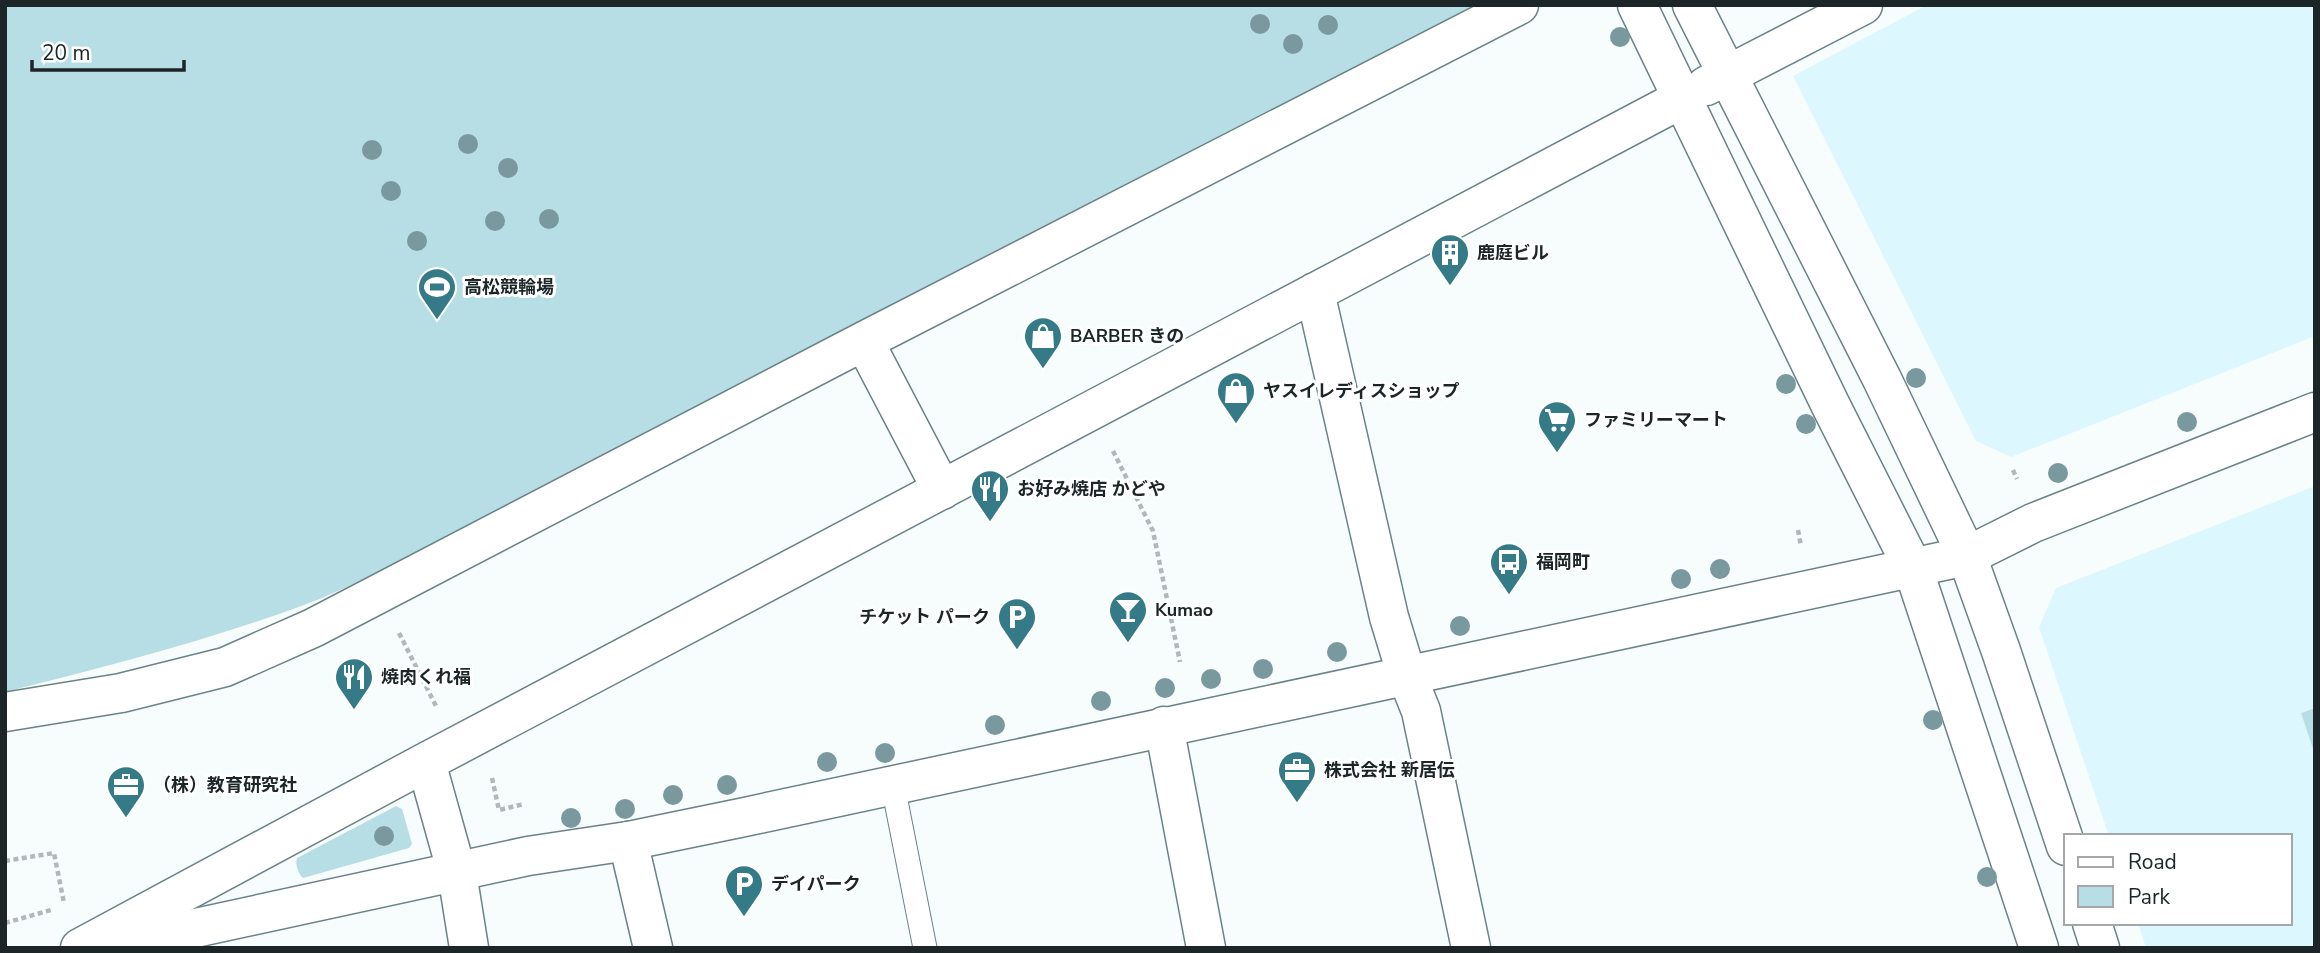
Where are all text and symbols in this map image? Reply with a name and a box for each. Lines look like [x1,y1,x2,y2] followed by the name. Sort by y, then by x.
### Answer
[32,28,184,72] scale bar
[42,39,91,67] text: 20 m
[1429,232,1471,287] building icon: 鹿庭ビル
[1477,241,1549,265] place label: 鹿庭ビル
[416,266,458,321] sports icon: 高松競輪場
[464,275,554,299] place label: 高松競輪場
[1022,315,1064,370] shop icon: BARBER きの
[1070,324,1184,348] place label: BARBER きの
[1215,370,1257,425] shop icon: ヤスイレディスショップ
[1263,379,1460,403] place label: ヤスイレディスショップ
[1536,399,1578,454] supermarket icon: ファミリーマート
[1584,408,1728,432] place label: ファミリーマート
[969,468,1011,523] restaurant icon: お好み焼店 かどや
[1017,477,1166,501] place label: お好み焼店 かどや
[1488,541,1530,596] bus stop icon: 福岡町
[1536,550,1590,574] place label: 福岡町
[1107,589,1149,644] bar icon: Kumao
[996,596,1038,651] parking icon: チケット パーク
[1155,598,1213,622] place label: Kumao
[859,605,990,629] place label: チケット パーク
[333,656,375,711] restaurant icon: 焼肉くれ福
[381,665,471,689] place label: 焼肉くれ福
[1276,749,1318,804] office icon: 株式会社 新居伝
[1324,758,1455,782] place label: 株式会社 新居伝
[105,764,147,819] office icon: （株）教育研究社
[153,773,297,797] place label: （株）教育研究社
[2064,834,2292,925] legend
[2128,848,2177,876] text: Road
[723,863,765,918] parking icon: デイパーク
[771,872,861,896] place label: デイパーク
[2128,883,2170,911] text: Park

